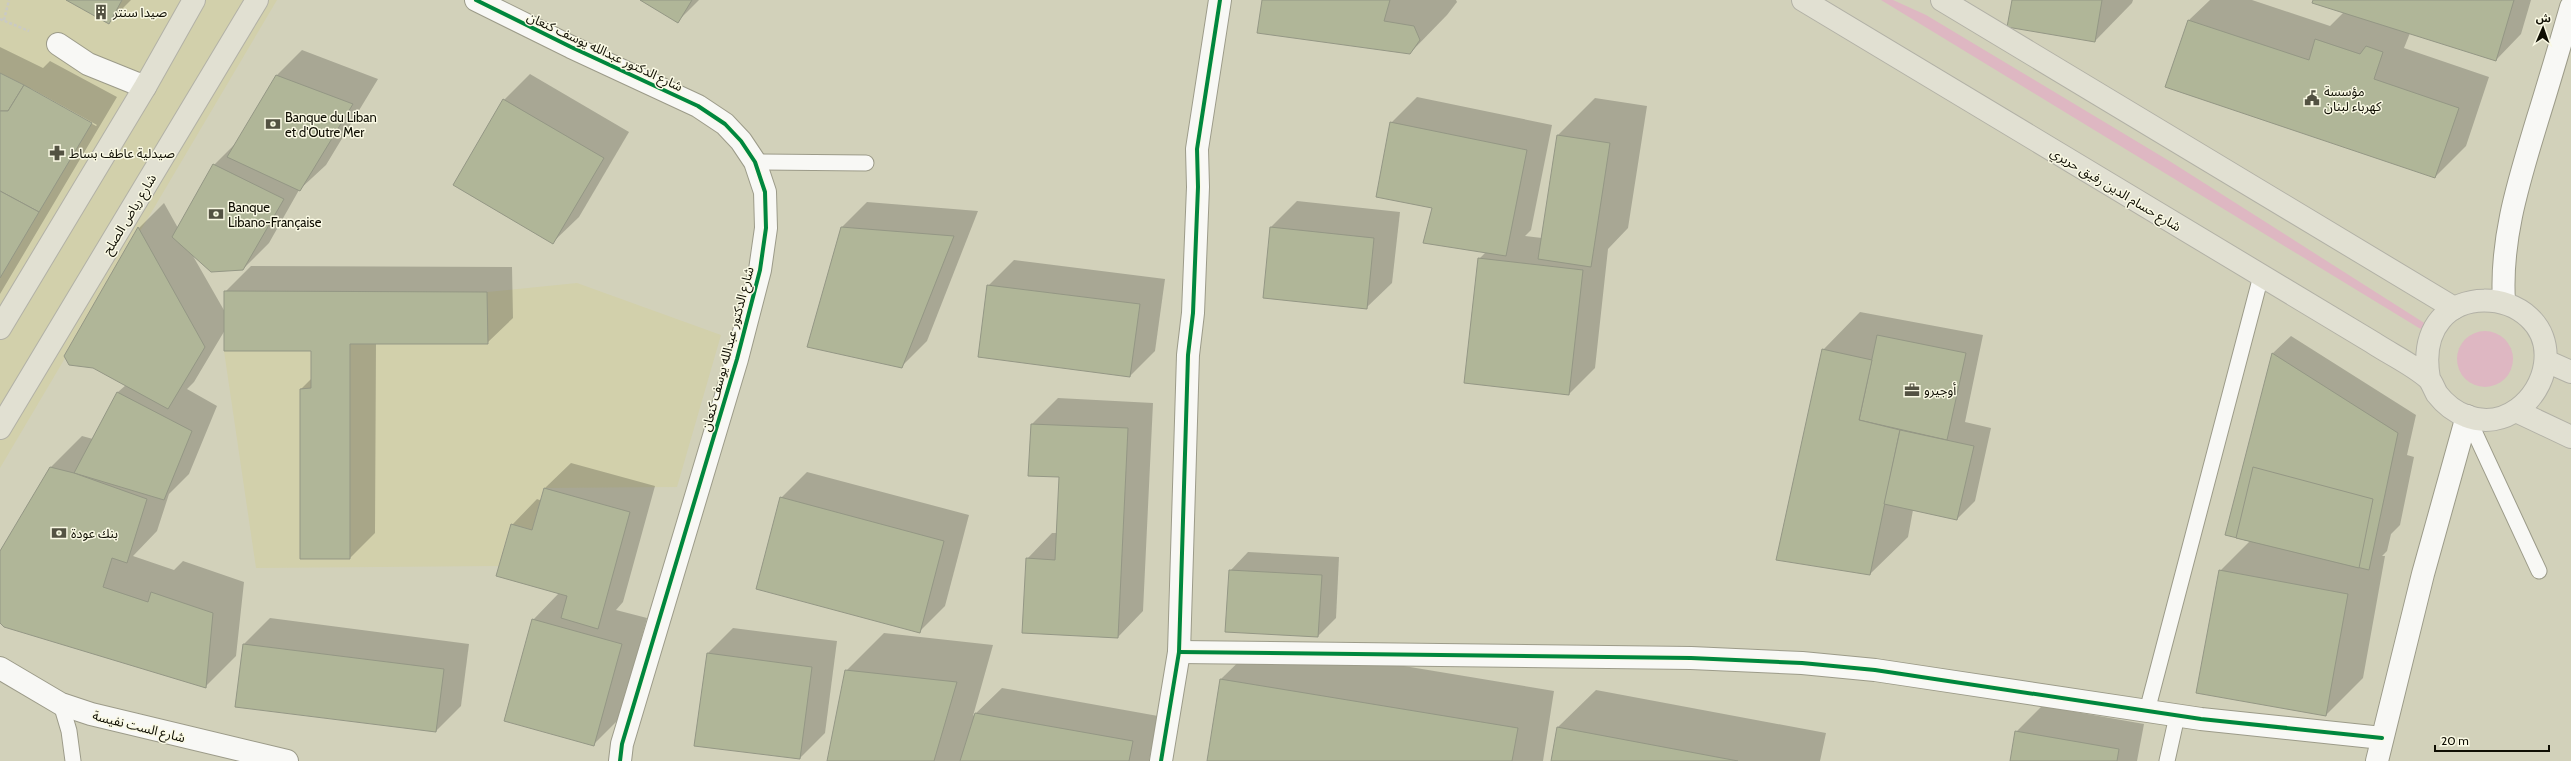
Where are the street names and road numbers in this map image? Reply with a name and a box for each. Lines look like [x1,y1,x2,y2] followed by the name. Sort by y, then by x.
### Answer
[523,8,685,97] street label: شارع الدكتور عبدالله يوسف كنعان
[2046,144,2184,237] street label: شارع حسام الدين رفيق حريري
[99,171,162,259] street label: شارع رياض الصلح
[697,265,760,434] street label: شارع الدكتور عبدالله يوسف كنعان
[90,707,187,748] street label: شارع الست نفيسة

